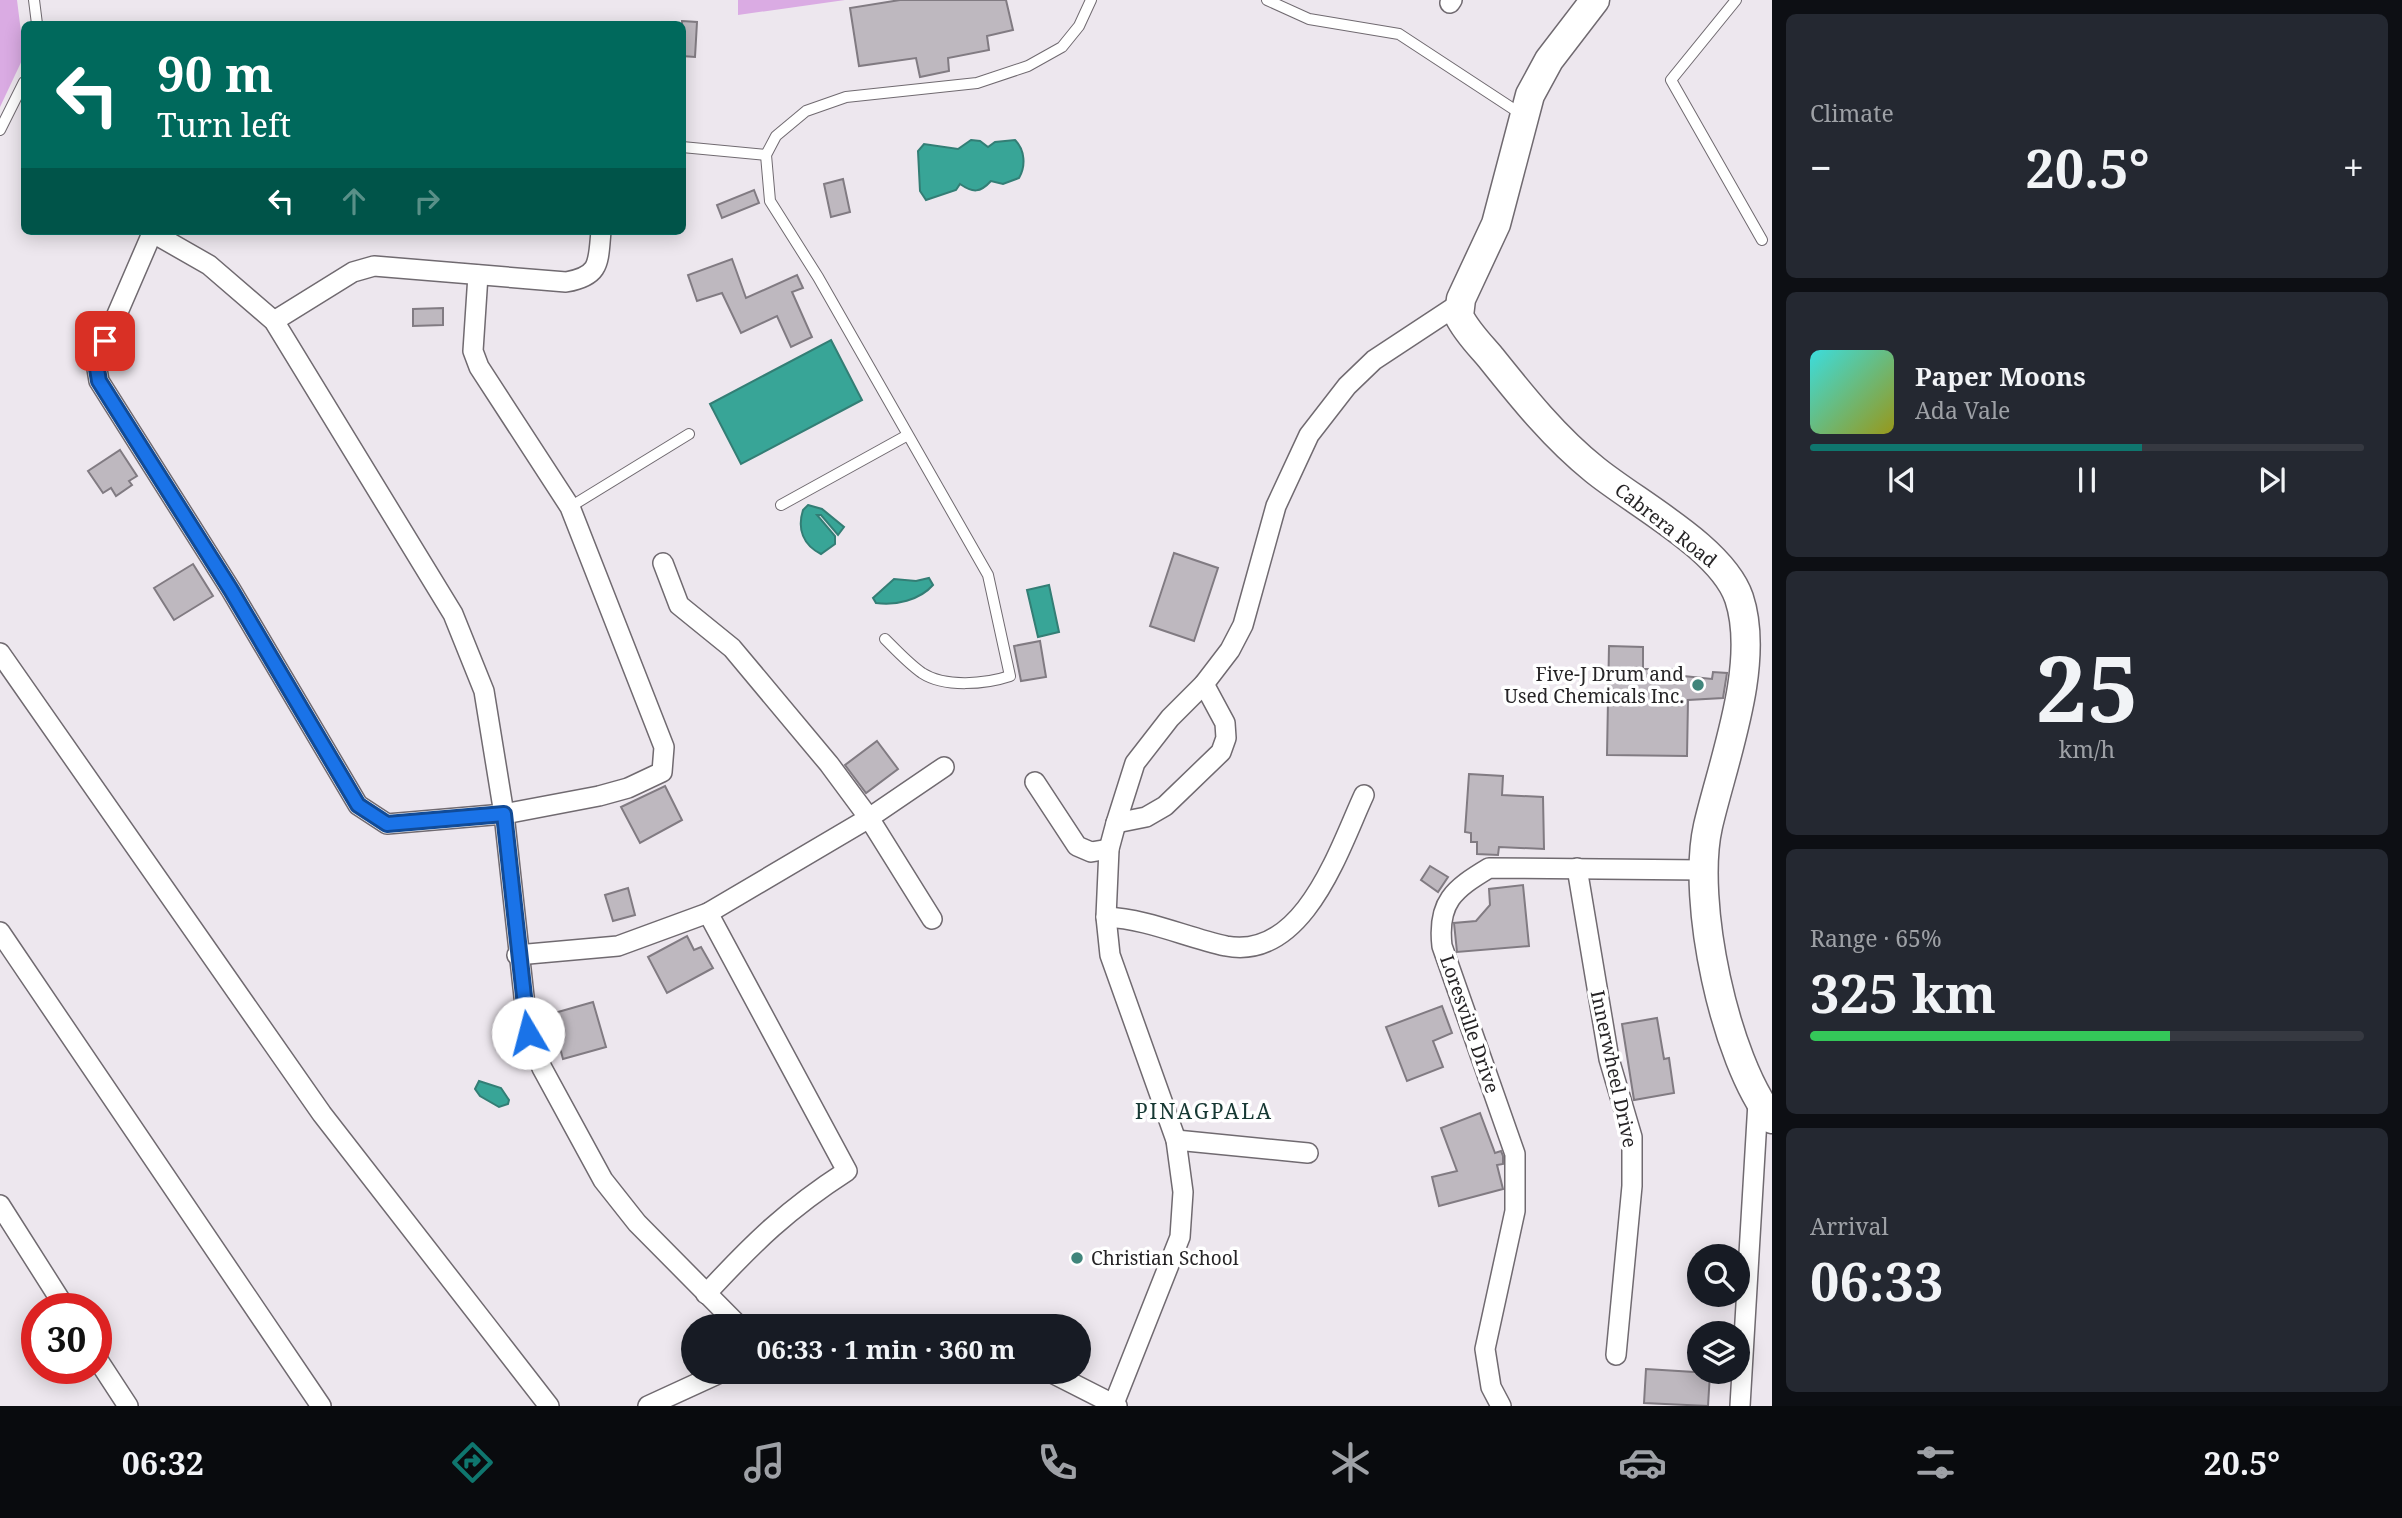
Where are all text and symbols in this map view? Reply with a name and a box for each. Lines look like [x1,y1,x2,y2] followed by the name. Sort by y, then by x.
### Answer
[157,40,273,106] text: 90 m
[42,49,133,140] icon: left
[1810,97,1894,129] text: Climate
[157,103,291,146] text: Turn left
[2025,132,2150,203] text: 20.5°
[1810,141,1832,193] text: −
[2343,141,2364,193] text: +
[262,182,300,220] icon: left
[335,182,373,220] icon: ahead
[408,182,446,220] icon: right
[75,311,135,371] pin
[86,322,124,360] icon: arrive
[1915,358,2086,394] text: Paper Moons
[1915,394,2010,426] text: Ada Vale
[1883,461,1921,499] icon: previous
[2068,461,2106,499] icon: pause
[2253,461,2291,499] icon: next
[1609,477,1723,573] street label: Cabrera Road
[2036,625,2138,749] text: 25
[1504,661,1684,709] place label: Five-J Drum and Used Chemicals Inc.
[1690,677,1706,693] marker: Five-J Drum and Used Chemicals Inc.
[2059,733,2115,765] text: km/h
[1810,922,1942,954] text: Range · 65%
[1434,951,1506,1097] street label: Loresville Drive
[1810,957,1996,1028] text: 325 km
[1585,988,1643,1150] street label: Innerwheel Drive
[491,996,565,1070] position arrow
[1135,1097,1273,1125] district label: PINAGPALA
[1810,1210,1889,1242] text: Arrival
[1687,1244,1750,1384] map controls
[1687,1244,1750,1307] button: search
[1091,1245,1239,1271] place label: Christian School
[1810,1245,1943,1316] text: 06:33
[1069,1250,1085,1266] marker: Christian School
[21,1293,112,1384] speed limit sign: 30
[1687,1321,1750,1384] button: layers
[756,1331,1016,1367] text: 06:33 · 1 min · 360 m
[448,1438,497,1487] icon: directions
[740,1438,789,1487] icon: music
[1033,1438,1082,1487] icon: phone
[1326,1438,1375,1487] icon: climate
[1618,1438,1667,1487] icon: car
[1911,1438,1960,1487] icon: filters
[122,1441,204,1484] text: 06:32
[2204,1441,2280,1484] text: 20.5°

